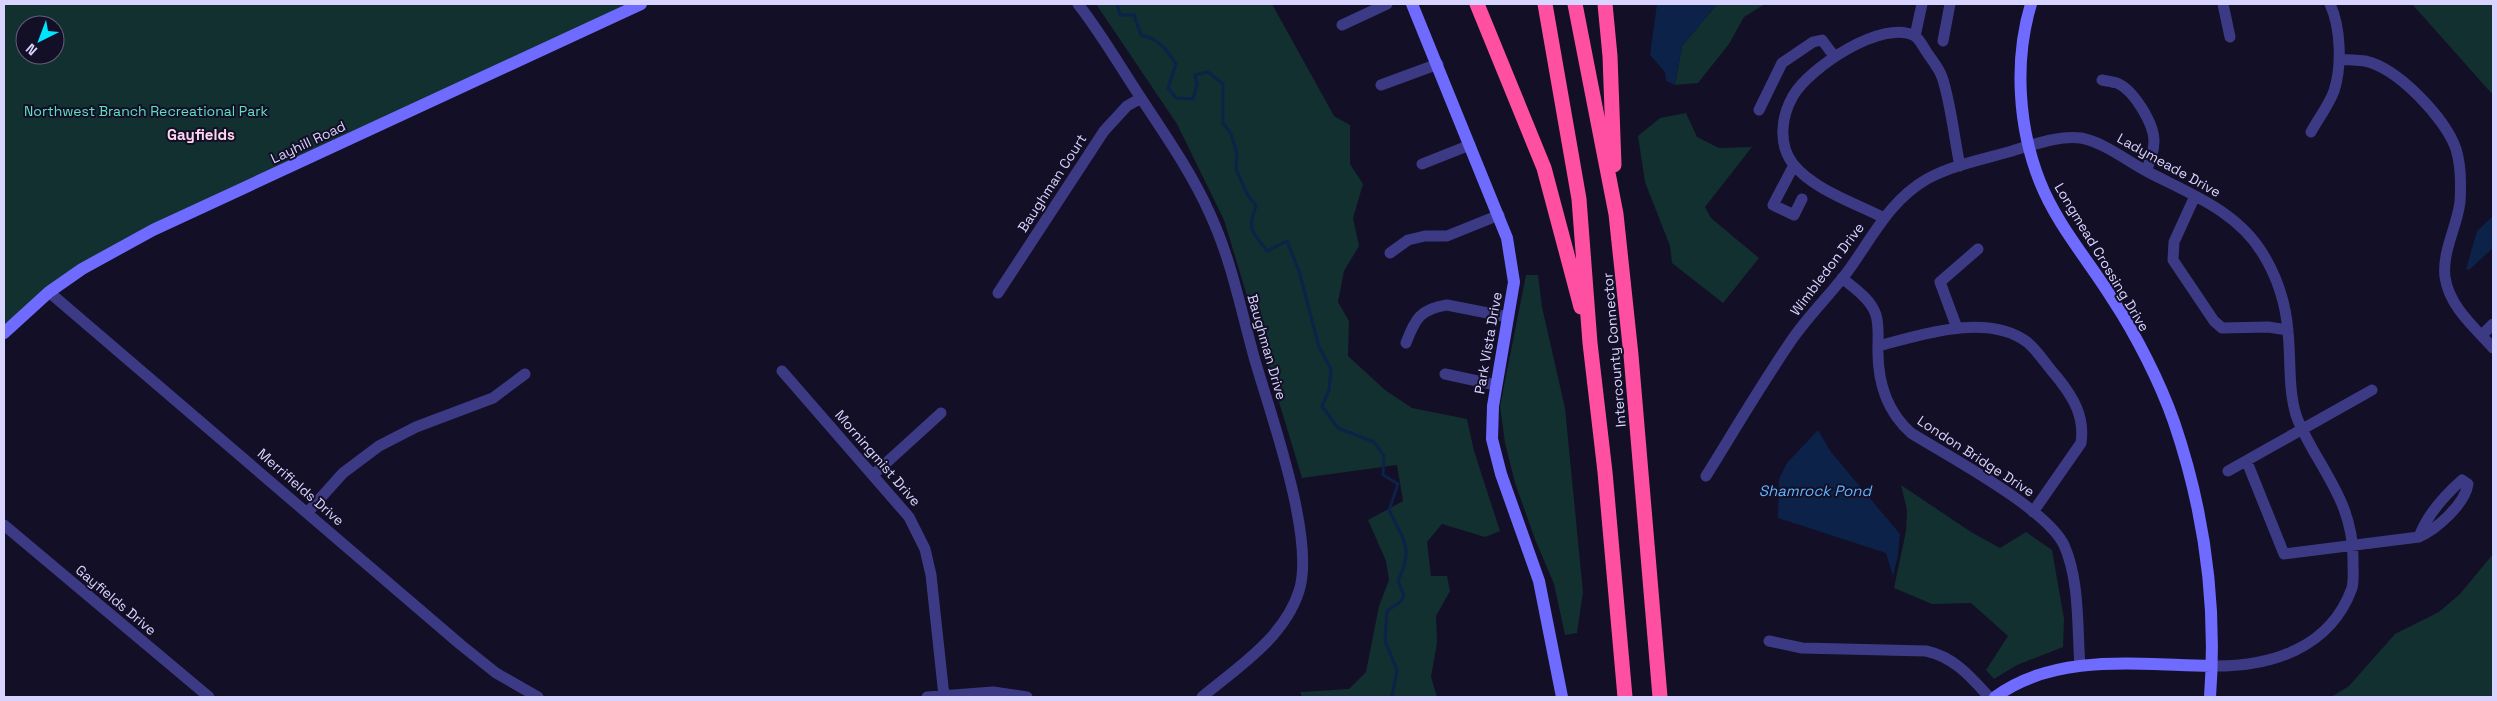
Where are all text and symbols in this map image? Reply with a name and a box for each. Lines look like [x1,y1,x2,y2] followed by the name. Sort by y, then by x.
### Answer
[15,15,65,65] north arrow
[22,40,41,59] text: N
[24,102,268,120] park label: Northwest Branch Recreational Park
[268,117,348,167] street label: Layhill Road
[167,125,235,144] district label: Gayfields
[2114,129,2224,201] street label: Ladymeade Drive
[1014,131,1090,235] street label: Baughman Court
[2050,179,2154,335] street label: Longmead Crossing Drive
[1786,219,1868,319] street label: Wimbledon Drive
[1598,272,1630,428] street label: Intercounty Connector
[1470,291,1506,395] street label: Park Vista Drive
[1243,292,1291,402] street label: Baughman Drive
[831,406,925,510] street label: Morningmist Drive
[1914,411,2038,501] street label: London Bridge Drive
[254,444,348,530] street label: Merrifields Drive
[1759,481,1874,500] water label: Shamrock Pond
[72,561,160,639] street label: Gayfields Drive

